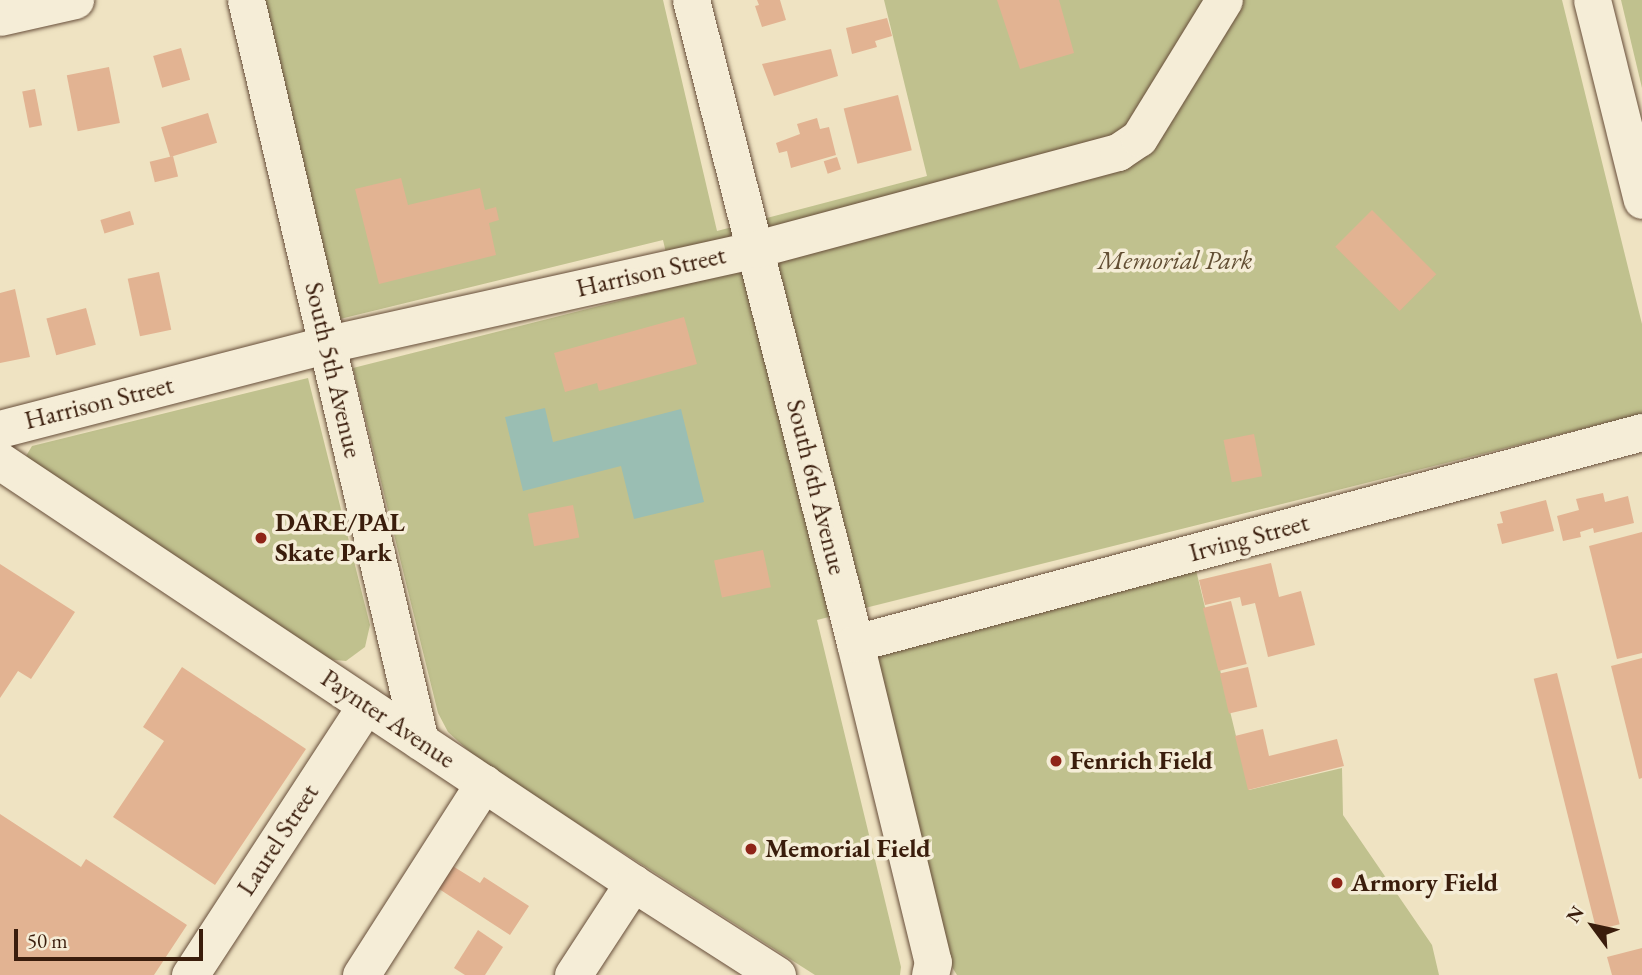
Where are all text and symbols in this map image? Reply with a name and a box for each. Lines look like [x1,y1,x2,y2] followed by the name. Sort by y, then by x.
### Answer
[573,240,729,304] street label: Harrison Street
[1098,245,1252,277] park label: Memorial Park
[298,279,368,461] street label: South 5th Avenue
[21,369,177,437] street label: Harrison Street
[779,396,853,578] street label: South 6th Avenue
[275,507,405,568] place label: DARE/PAL Skate Park
[1186,507,1312,569] street label: Irving Street
[253,530,269,546] marker: DARE/PAL Skate Park
[315,663,461,775] street label: Paynter Avenue
[1070,745,1213,777] place label: Fenrich Field
[1048,753,1064,769] marker: Fenrich Field
[230,778,326,902] street label: Laurel Street
[765,833,931,865] place label: Memorial Field
[743,841,759,857] marker: Memorial Field
[1351,867,1498,899] place label: Armory Field
[1329,875,1345,891] marker: Armory Field
[1558,891,1628,961] north arrow
[1560,901,1590,928] text: N
[18,916,206,960] scale bar
[27,927,68,954] text: 50 m

